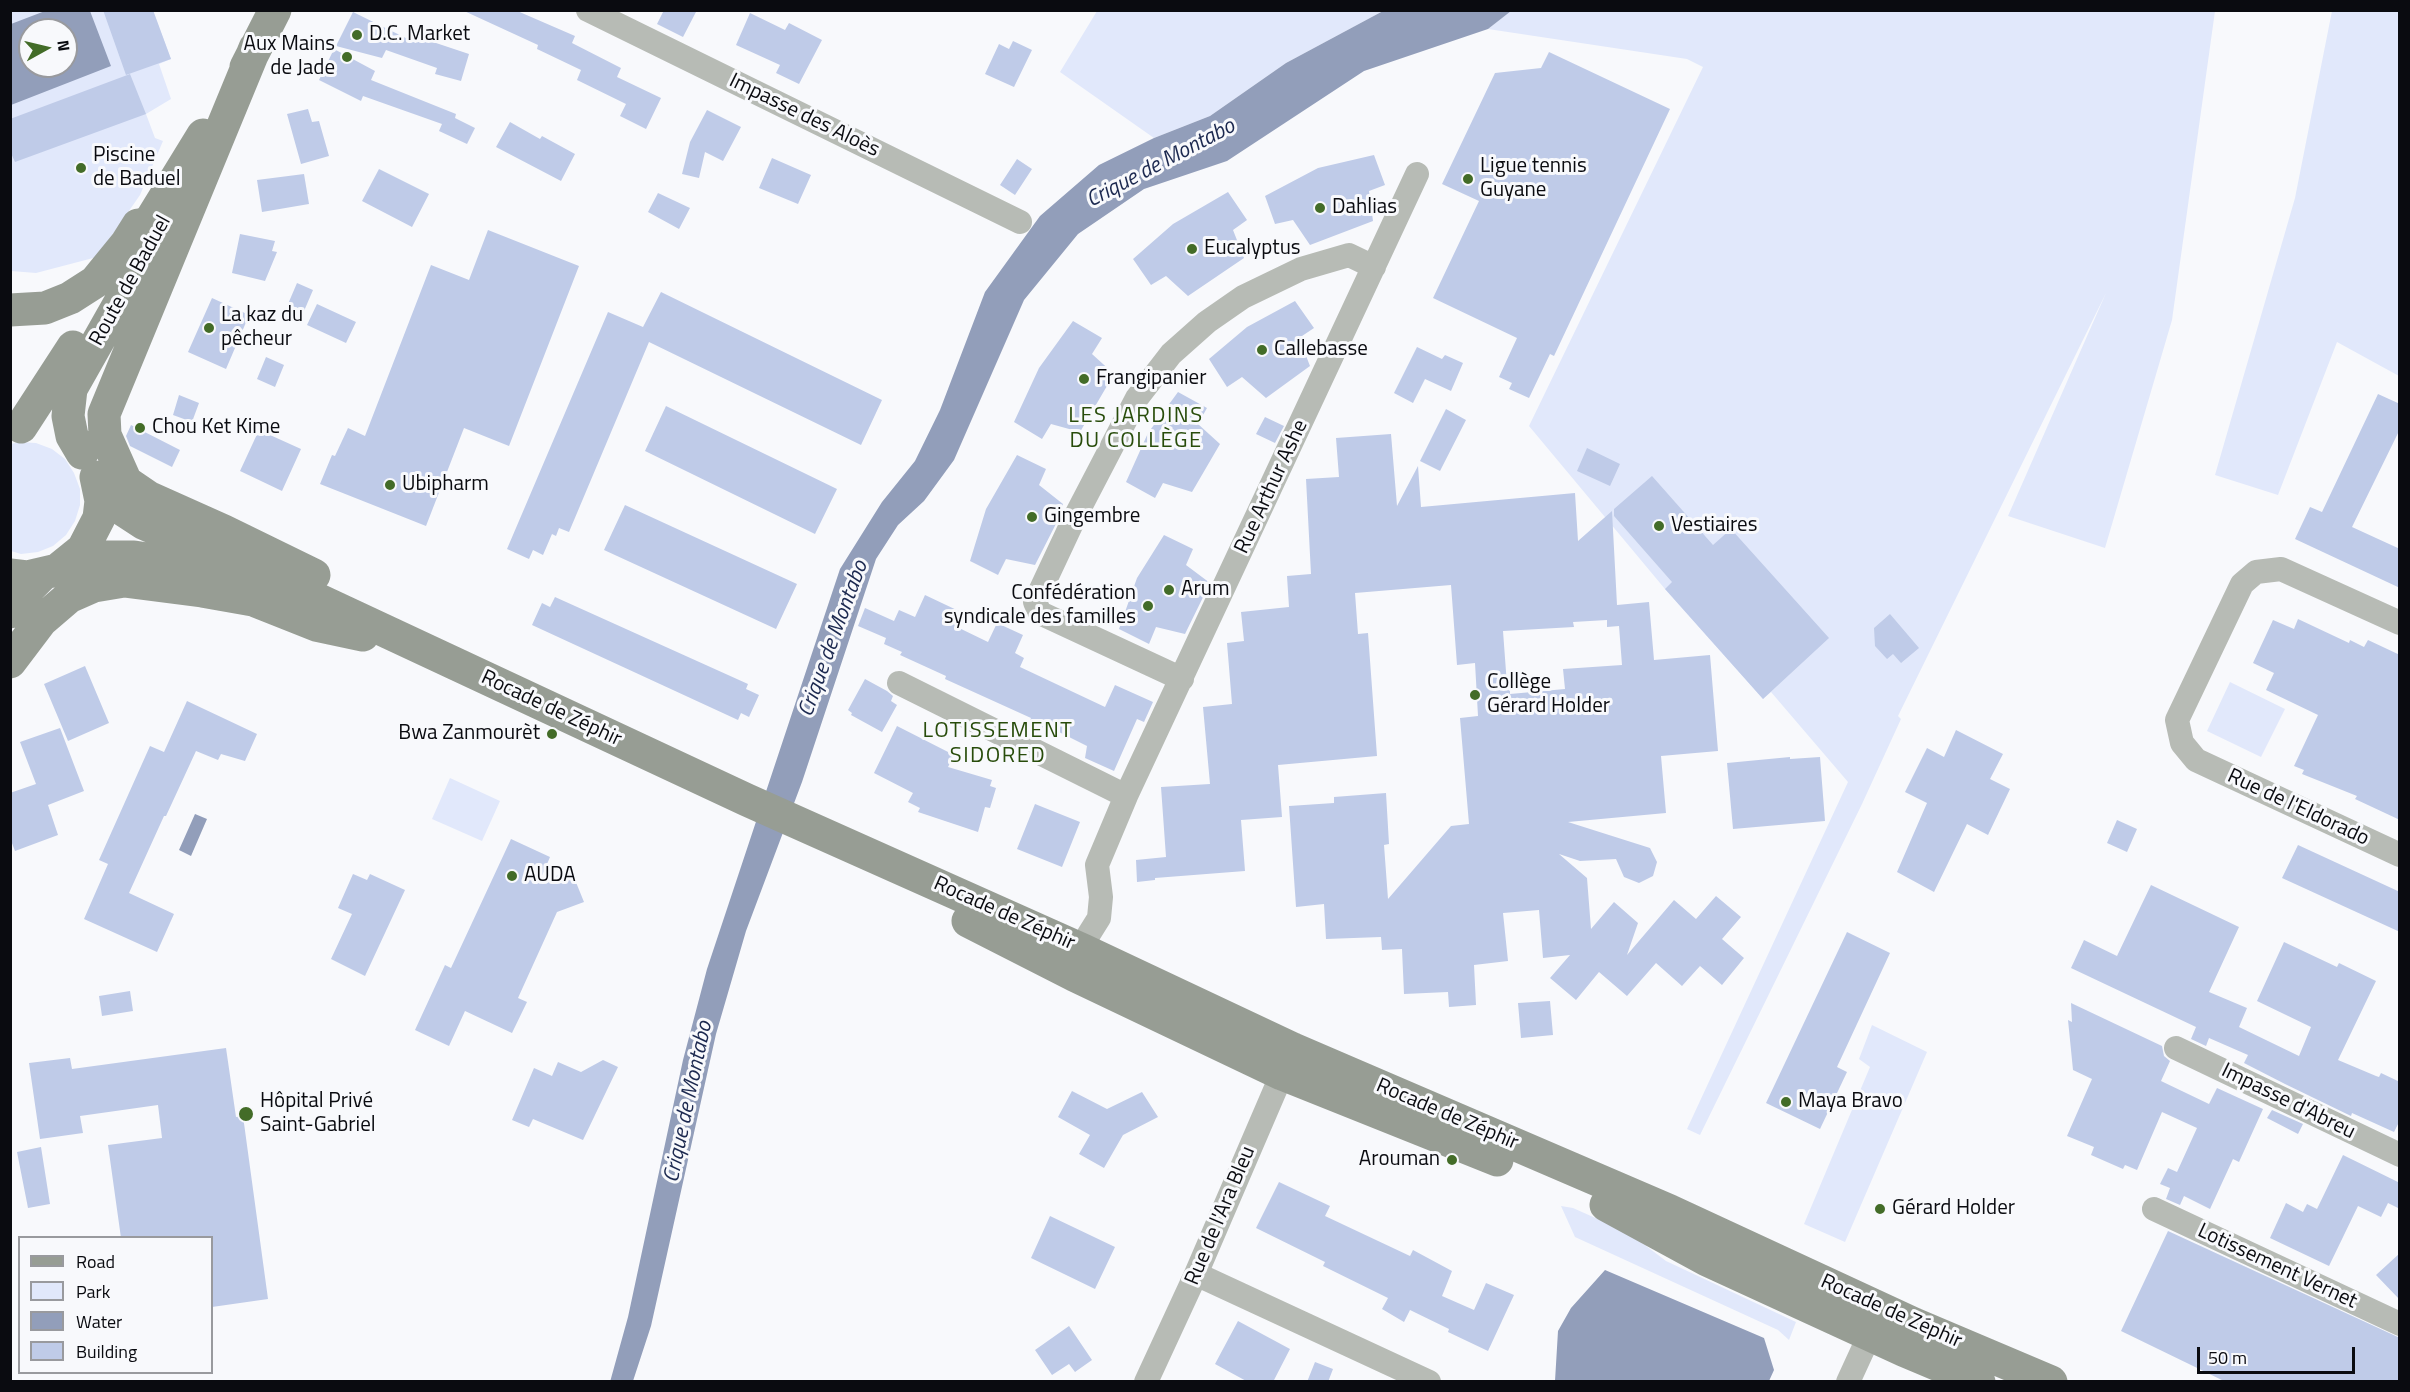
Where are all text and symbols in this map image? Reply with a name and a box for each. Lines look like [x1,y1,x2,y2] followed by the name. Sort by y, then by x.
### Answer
[18,18,78,78] north arrow
[369,22,470,48] place label: D.C. Market
[350,28,364,42] marker: D.C. Market
[243,32,335,82] place label: Aux Mains de Jade
[51,39,76,53] text: N
[340,50,354,64] marker: Aux Mains de Jade
[725,69,883,163] street label: Impasse des Aloès
[1082,114,1240,214] water label: Crique de Montabo
[93,143,181,193] place label: Piscine de Baduel
[1480,154,1587,204] place label: Ligue tennis Guyane
[74,161,88,175] marker: Piscine de Baduel
[1461,172,1475,186] marker: Ligue tennis Guyane
[1332,195,1397,221] place label: Dahlias
[1313,201,1327,215] marker: Dahlias
[85,211,177,351] street label: Route de Baduel
[1204,236,1301,262] place label: Eucalyptus
[1185,242,1199,256] marker: Eucalyptus
[221,303,303,353] place label: La kaz du pêcheur
[202,321,216,335] marker: La kaz du pêcheur
[1274,337,1368,363] place label: Callebasse
[1255,343,1269,357] marker: Callebasse
[1096,366,1206,392] place label: Frangipanier
[1077,372,1091,386] marker: Frangipanier
[1068,404,1204,456] district label: LES JARDINS DU COLLÈGE
[152,415,280,441] place label: Chou Ket Kime
[1230,416,1314,558] street label: Rue Arthur Ashe
[133,421,147,435] marker: Chou Ket Kime
[402,472,489,498] place label: Ubipharm
[383,478,397,492] marker: Ubipharm
[1044,504,1140,530] place label: Gingembre
[1025,510,1039,524] marker: Gingembre
[1671,513,1757,539] place label: Vestiaires
[1652,519,1666,533] marker: Vestiaires
[794,557,874,721] water label: Crique de Montabo
[1181,577,1229,603] place label: Arum
[944,581,1136,631] place label: Confédération syndicale des familles
[1162,583,1176,597] marker: Arum
[1141,599,1155,613] marker: Confédération syndicale des familles
[477,665,625,753] street label: Rocade de Zéphir
[1487,670,1610,720] place label: Collège Gérard Holder
[1468,688,1482,702] marker: Collège Gérard Holder
[923,719,1073,770] district label: LOTISSEMENT SIDORED
[398,721,540,747] place label: Bwa Zanmourèt
[545,727,559,741] marker: Bwa Zanmourèt
[2223,764,2373,852] street label: Rue de l'Eldorado
[524,863,576,889] place label: AUDA
[505,869,519,883] marker: AUDA
[929,872,1079,956] street label: Rocade de Zéphir
[659,1019,719,1185] water label: Crique de Montabo
[2217,1059,2359,1145] street label: Impasse d'Abreu
[1372,1074,1522,1156] street label: Rocade de Zéphir
[260,1089,376,1139] place label: Hôpital Privé Saint-Gabriel
[1798,1089,1903,1115] place label: Maya Bravo
[1779,1095,1793,1109] marker: Maya Bravo
[237,1105,255,1123] marker: Hôpital Privé Saint-Gabriel
[1180,1143,1262,1289] street label: Rue de l'Ara Bleu
[1359,1147,1440,1173] place label: Arouman
[1445,1153,1459,1167] marker: Arouman
[1892,1196,2015,1222] place label: Gérard Holder
[1873,1202,1887,1216] marker: Gérard Holder
[2193,1219,2361,1315] street label: Lotissement Vernet
[18,1236,213,1374] legend
[76,1248,115,1275] text: Road
[1816,1270,1966,1354] street label: Rocade de Zéphir
[76,1278,110,1305] text: Park
[76,1308,122,1335] text: Water
[2200,1335,2358,1373] scale bar
[76,1338,137,1365] text: Building
[2208,1344,2247,1371] text: 50 m

